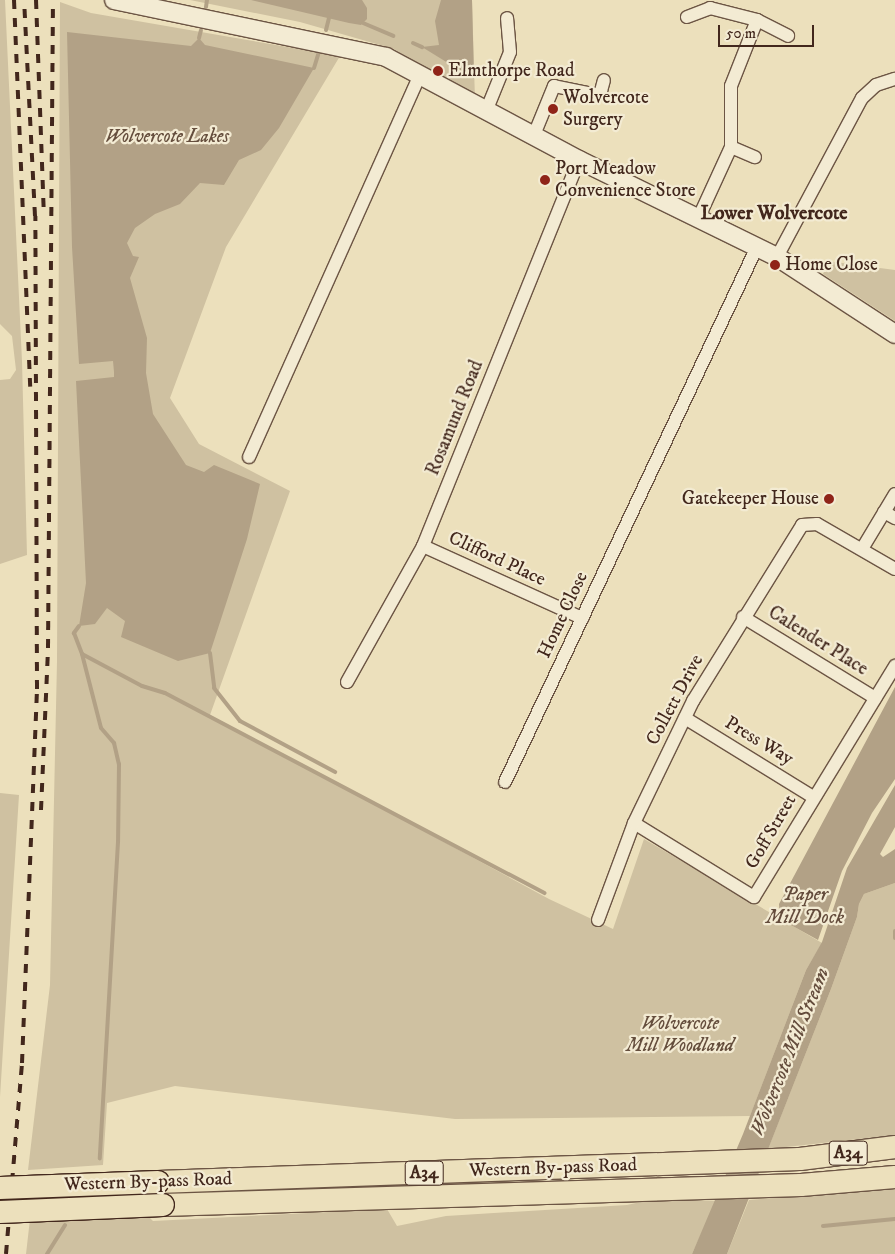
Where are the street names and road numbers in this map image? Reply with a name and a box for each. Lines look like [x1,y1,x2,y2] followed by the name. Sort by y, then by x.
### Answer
[422,357,488,479] street label: Rosamund Road
[445,527,549,591] street label: Clifford Place
[533,568,593,662] street label: Home Close
[764,601,872,681] street label: Calender Place
[642,651,708,749] street label: Collett Drive
[721,712,797,770] street label: Press Way
[741,791,801,873] street label: Goff Street
[828,1138,868,1168] road number: A34
[469,1154,637,1182] street label: Western By-pass Road
[404,1158,444,1188] road number: A34
[64,1168,232,1196] street label: Western By-pass Road

